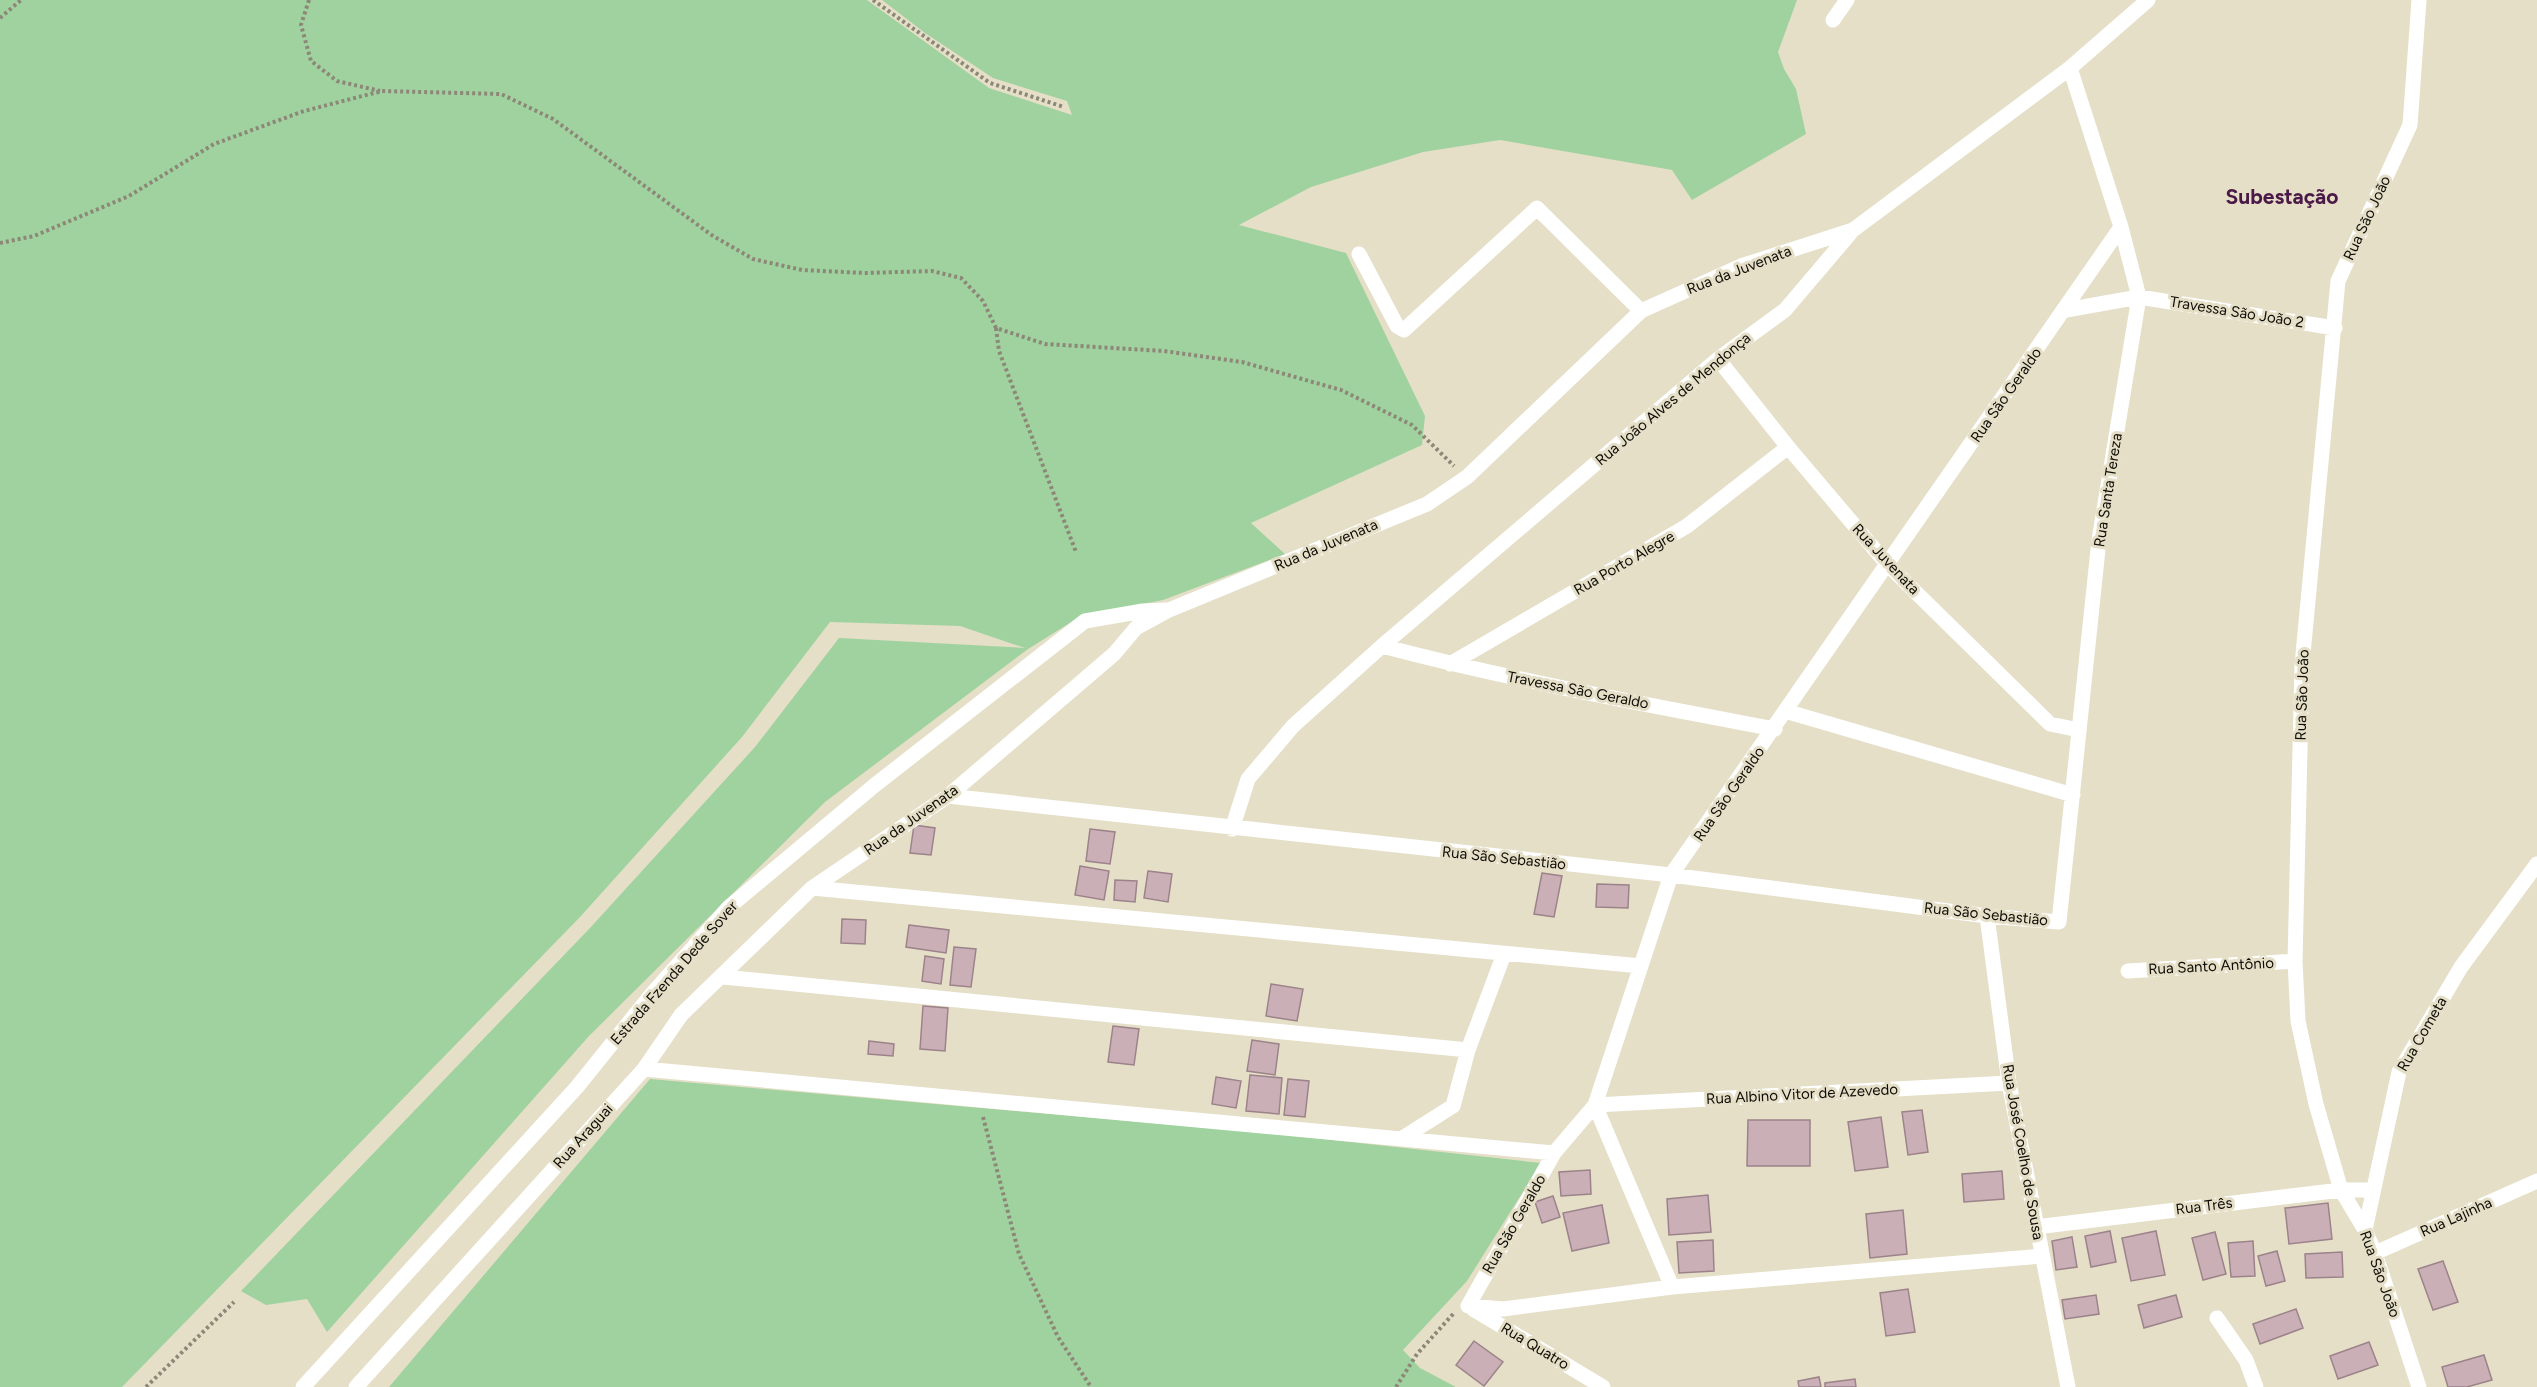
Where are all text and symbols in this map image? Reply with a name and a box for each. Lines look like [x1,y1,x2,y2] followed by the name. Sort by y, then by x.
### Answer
[2340,173,2395,263] street label: Rua São João
[2226,184,2338,209] district label: Subestação
[1684,242,1794,298] street label: Rua da Juvenata
[2169,293,2305,331] street label: Travessa São João 2
[1592,329,1754,469] street label: Rua João Alves de Mendonça
[1967,344,2046,446] street label: Rua São Geraldo
[2090,432,2126,548] street label: Rua Santa Tereza
[1272,515,1380,575] street label: Rua da Juvenata
[1849,520,1923,598] street label: Rua Juvenata
[1570,527,1678,599] street label: Rua Porto Alegre
[2291,649,2313,741] street label: Rua São João
[1506,667,1651,713] street label: Travessa São Geraldo
[1690,743,1769,845] street label: Rua São Geraldo
[861,781,961,859] street label: Rua da Juvenata
[1441,843,1567,873] street label: Rua São Sebastião
[607,898,741,1048] street label: Estrada Fzenda Dede Sover
[1923,899,2049,929] street label: Rua São Sebastião
[2148,954,2275,978] street label: Rua Santo Antônio
[2393,994,2451,1074] street label: Rua Cometa
[1999,1063,2047,1241] street label: Rua José Coelho de Sousa
[1706,1080,1899,1108] street label: Rua Albino Vitor de Azevedo
[549,1100,617,1172] street label: Rua Araguai
[1478,1171,1550,1277] street label: Rua São Geraldo
[2417,1193,2495,1241] street label: Rua Lajinha
[2175,1194,2233,1218] street label: Rua Três
[2356,1228,2404,1320] street label: Rua São João
[1498,1319,1573,1374] street label: Rua Quatro

